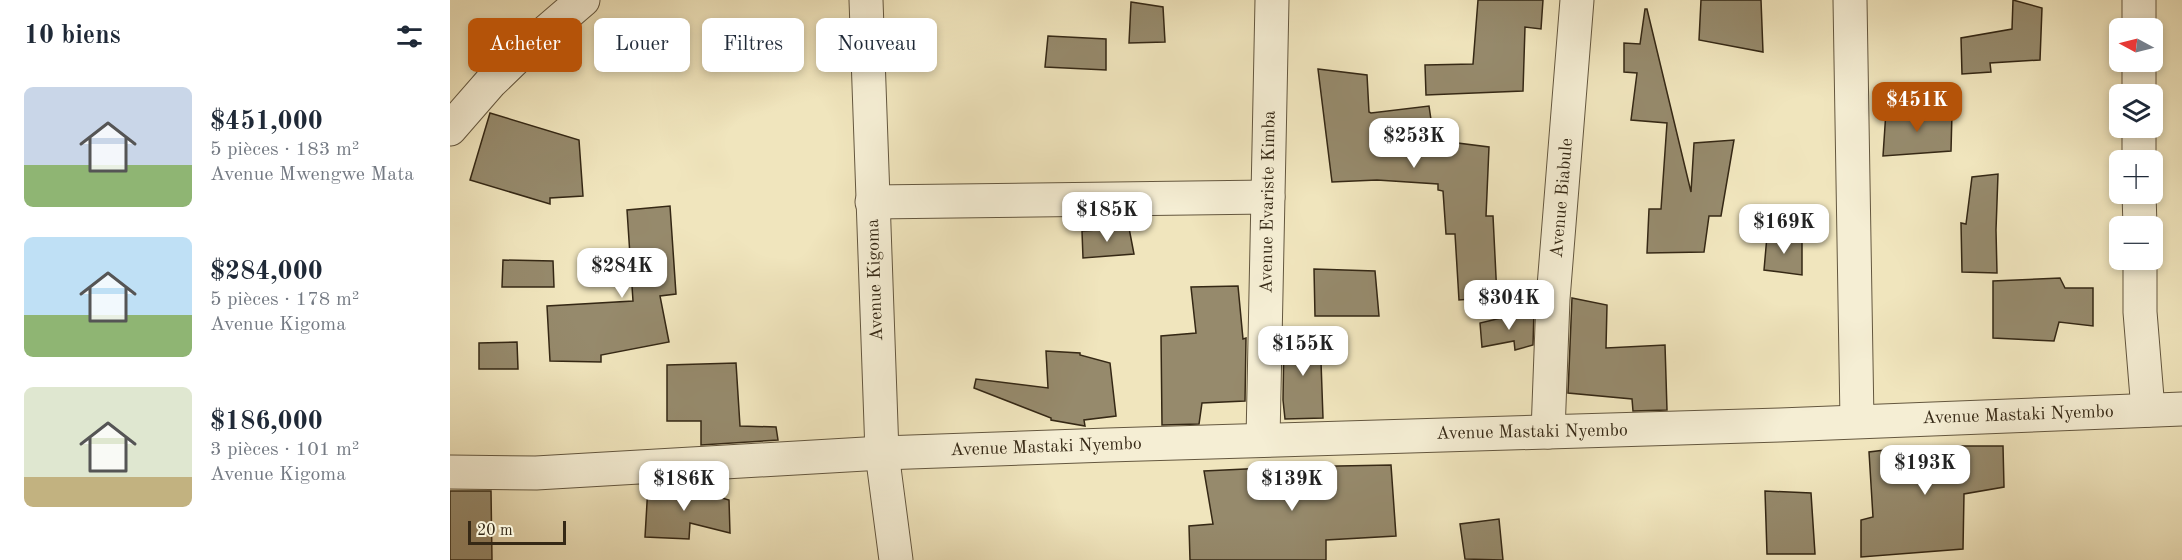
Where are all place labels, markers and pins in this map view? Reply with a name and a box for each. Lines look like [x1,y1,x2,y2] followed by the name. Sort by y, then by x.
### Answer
[1875,82,1959,133] pin: $451K
[1372,118,1456,169] pin: $253K
[1065,192,1149,243] pin: $185K
[1742,204,1826,255] pin: $169K
[580,248,664,299] pin: $284K
[1467,280,1551,331] pin: $304K
[1261,326,1345,377] pin: $155K
[1883,445,1967,496] pin: $193K
[642,461,726,512] pin: $186K
[1250,461,1334,512] pin: $139K

